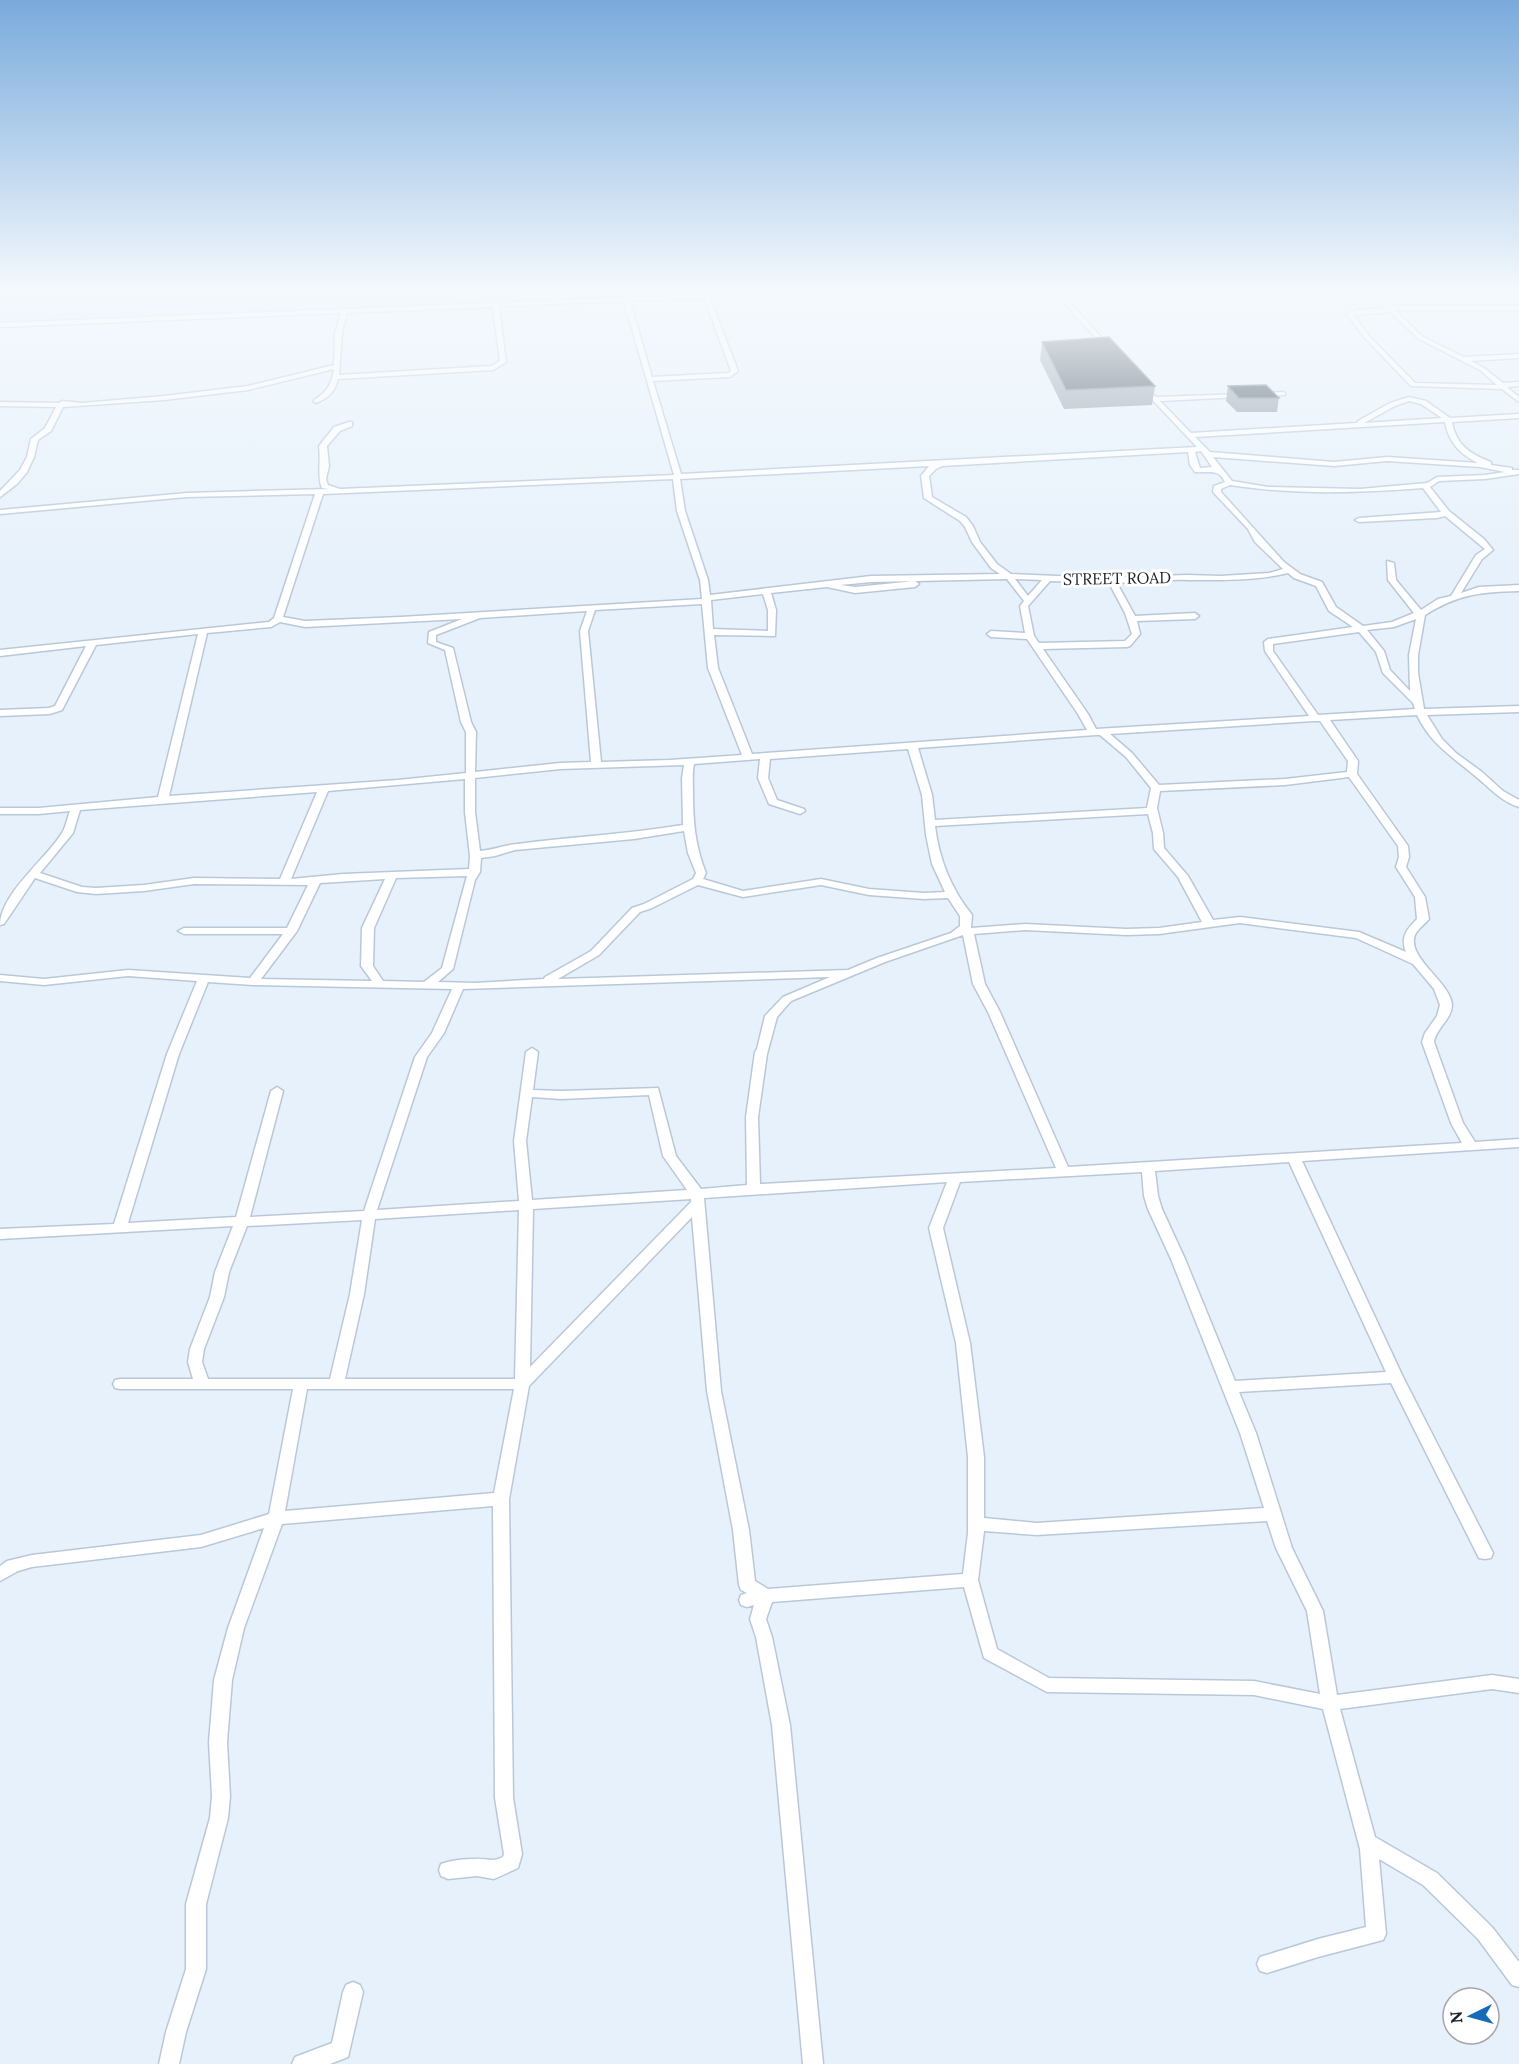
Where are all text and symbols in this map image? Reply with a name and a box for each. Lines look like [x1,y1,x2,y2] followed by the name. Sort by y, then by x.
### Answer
[1063,567,1171,589] street label: STREET ROAD
[1441,1986,1501,2046] north arrow
[1446,2010,1467,2024] text: N

